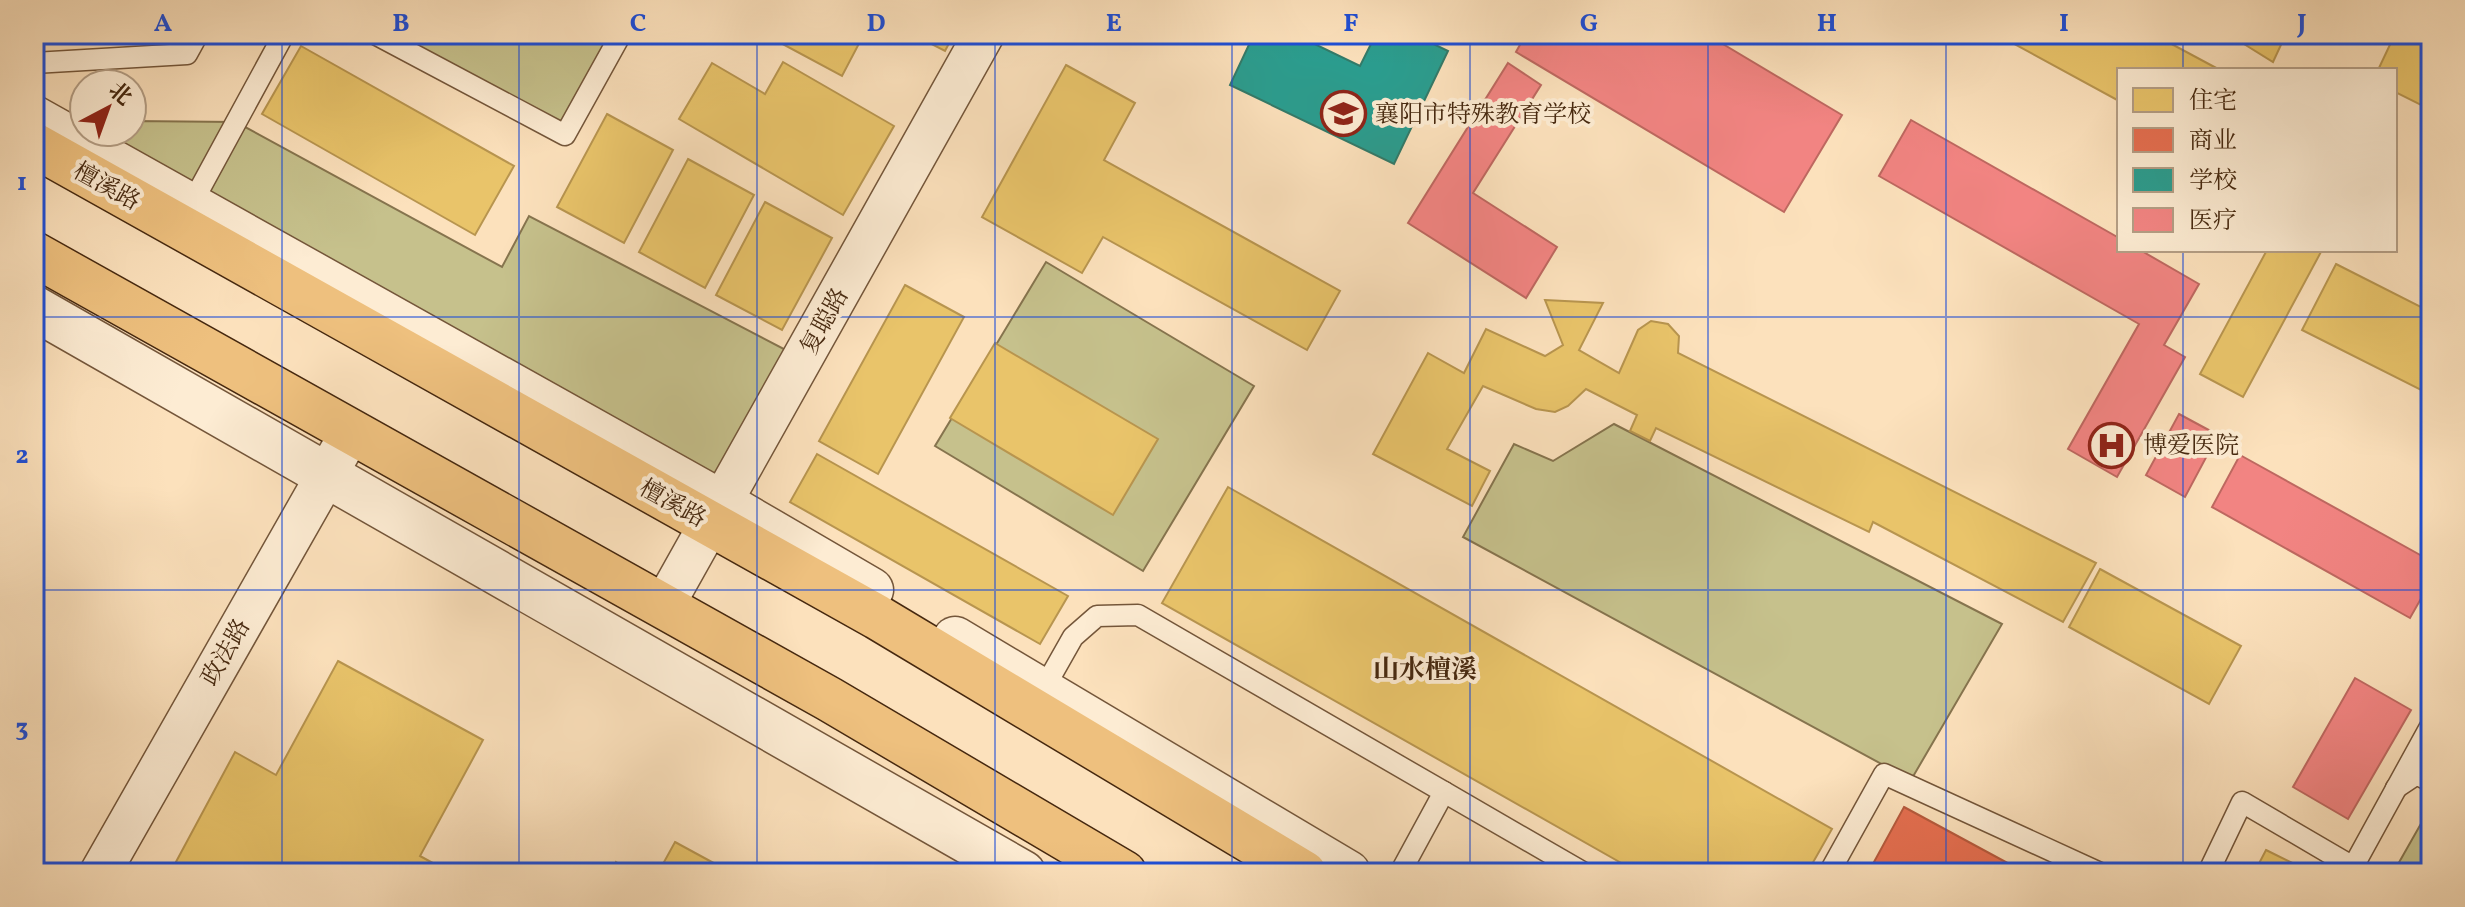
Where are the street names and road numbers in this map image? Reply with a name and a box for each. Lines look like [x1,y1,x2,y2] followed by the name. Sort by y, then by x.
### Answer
[66,155,146,220] street label: 檀溪路
[793,282,858,362] street label: 复聪路
[632,472,712,537] street label: 檀溪路
[194,613,259,693] street label: 政法路

